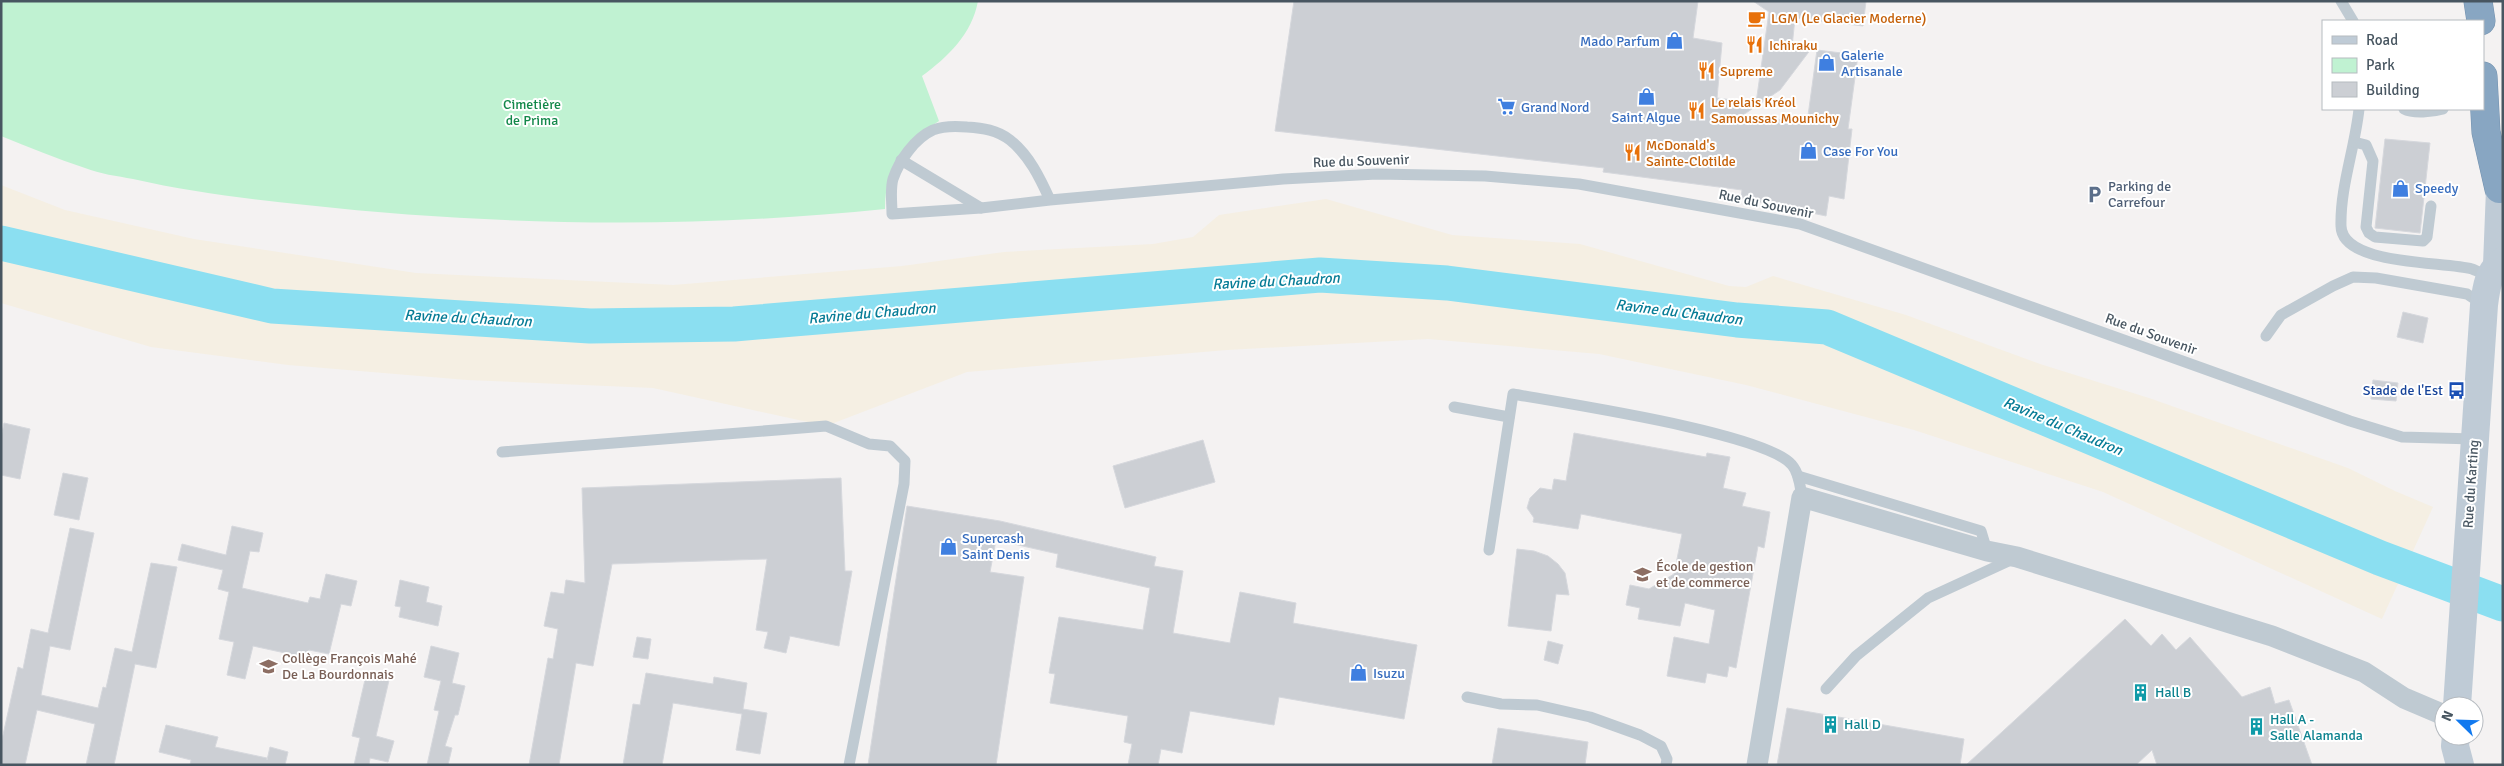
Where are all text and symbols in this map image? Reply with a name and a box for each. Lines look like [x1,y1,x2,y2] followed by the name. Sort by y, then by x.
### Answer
[1747,8,1767,28] cafe icon: LGM (Le Glacier Moderne)
[1771,10,1926,27] place label: LGM (Le Glacier Moderne)
[2322,20,2484,110] legend
[1664,31,1684,51] shop icon: Mado Parfum
[2366,31,2398,49] text: Road
[1580,33,1660,50] place label: Mado Parfum
[1745,35,1765,55] restaurant icon: Ichiraku
[1769,37,1818,54] place label: Ichiraku
[1841,47,1903,80] place label: Galerie Artisanale
[1817,53,1837,73] shop icon: Galerie Artisanale
[2366,56,2395,74] text: Park
[1696,61,1716,81] restaurant icon: Supreme
[1720,63,1773,80] place label: Supreme
[2366,81,2420,99] text: Building
[1636,87,1656,107] shop icon: Saint Algue
[1711,94,1839,127] place label: Le relais Kréol Samoussas Mounichy
[503,96,561,129] park label: Cimetière de Prima
[1497,97,1517,117] supermarket icon: Grand Nord
[1521,99,1590,116] place label: Grand Nord
[1687,100,1707,120] restaurant icon: Le relais Kréol Samoussas Mounichy
[1612,109,1680,126] place label: Saint Algue
[1646,137,1736,170] place label: McDonald's Sainte-Clotilde
[1799,141,1819,161] shop icon: Case For You
[1622,143,1642,163] restaurant icon: McDonald's Sainte-Clotilde
[1823,143,1898,160] place label: Case For You
[1313,151,1410,171] street label: Rue du Souvenir
[2108,178,2171,211] place label: Parking de Carrefour
[2391,178,2411,198] shop icon: Speedy
[2415,180,2459,197] place label: Speedy
[2084,184,2104,204] parking icon: Parking de Carrefour
[1717,186,1816,223] street label: Rue du Souvenir
[1212,269,1341,293] water label: Ravine du Chaudron
[1615,295,1744,329] water label: Ravine du Chaudron
[808,298,937,328] water label: Ravine du Chaudron
[404,306,533,330] water label: Ravine du Chaudron
[2103,310,2200,359] street label: Rue du Souvenir
[2447,380,2467,400] bus stop icon: Stade de l'Est
[2363,382,2443,399] place label: Stade de l'Est
[2001,393,2126,460] water label: Ravine du Chaudron
[2459,439,2483,529] street label: Rue du Karting
[962,530,1030,563] place label: Supercash Saint Denis
[938,536,958,556] shop icon: Supercash Saint Denis
[1656,558,1753,591] place label: École de gestion et de commerce
[1632,564,1652,584] school or university icon: École de gestion et de commerce
[282,650,417,683] place label: Collège François Mahé De La Bourdonnais
[258,656,278,676] school or university icon: Collège François Mahé De La Bourdonnais
[1349,663,1369,683] shop icon: Isuzu
[1373,665,1405,682] place label: Isuzu
[2131,682,2151,702] building icon: Hall B
[2155,684,2191,701] place label: Hall B
[2434,696,2484,746] north arrow
[2438,708,2457,724] text: N
[2270,711,2363,744] place label: Hall A - Salle Alamanda
[1820,714,1840,734] building icon: Hall D
[1844,716,1881,733] place label: Hall D
[2246,717,2266,737] building icon: Hall A - Salle Alamanda

